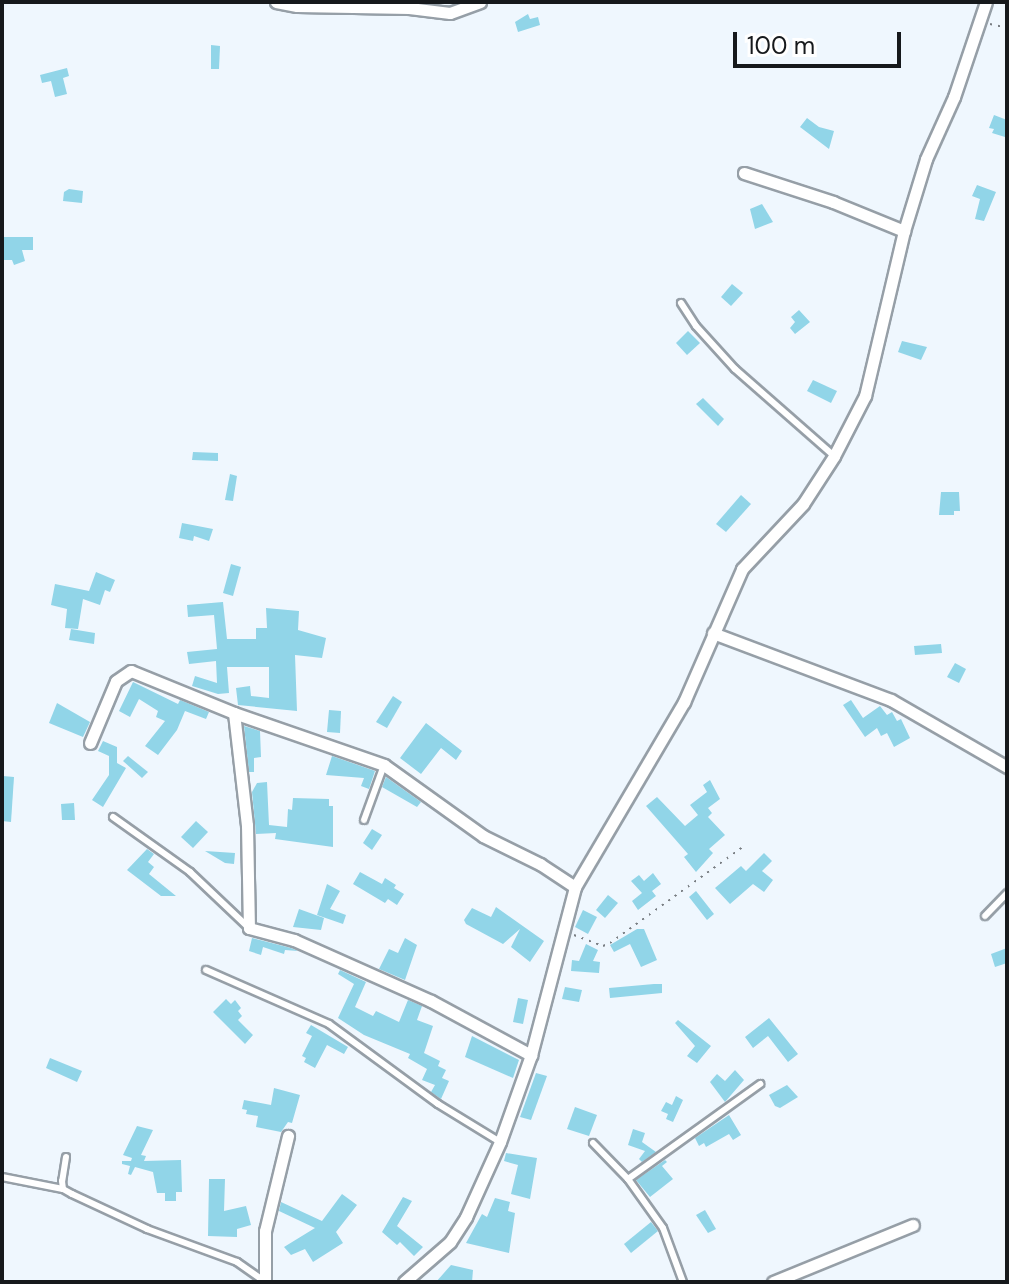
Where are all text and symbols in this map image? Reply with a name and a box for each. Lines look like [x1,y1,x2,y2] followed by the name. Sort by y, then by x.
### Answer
[737,16,905,66] scale bar
[747,30,815,61] text: 100 m

